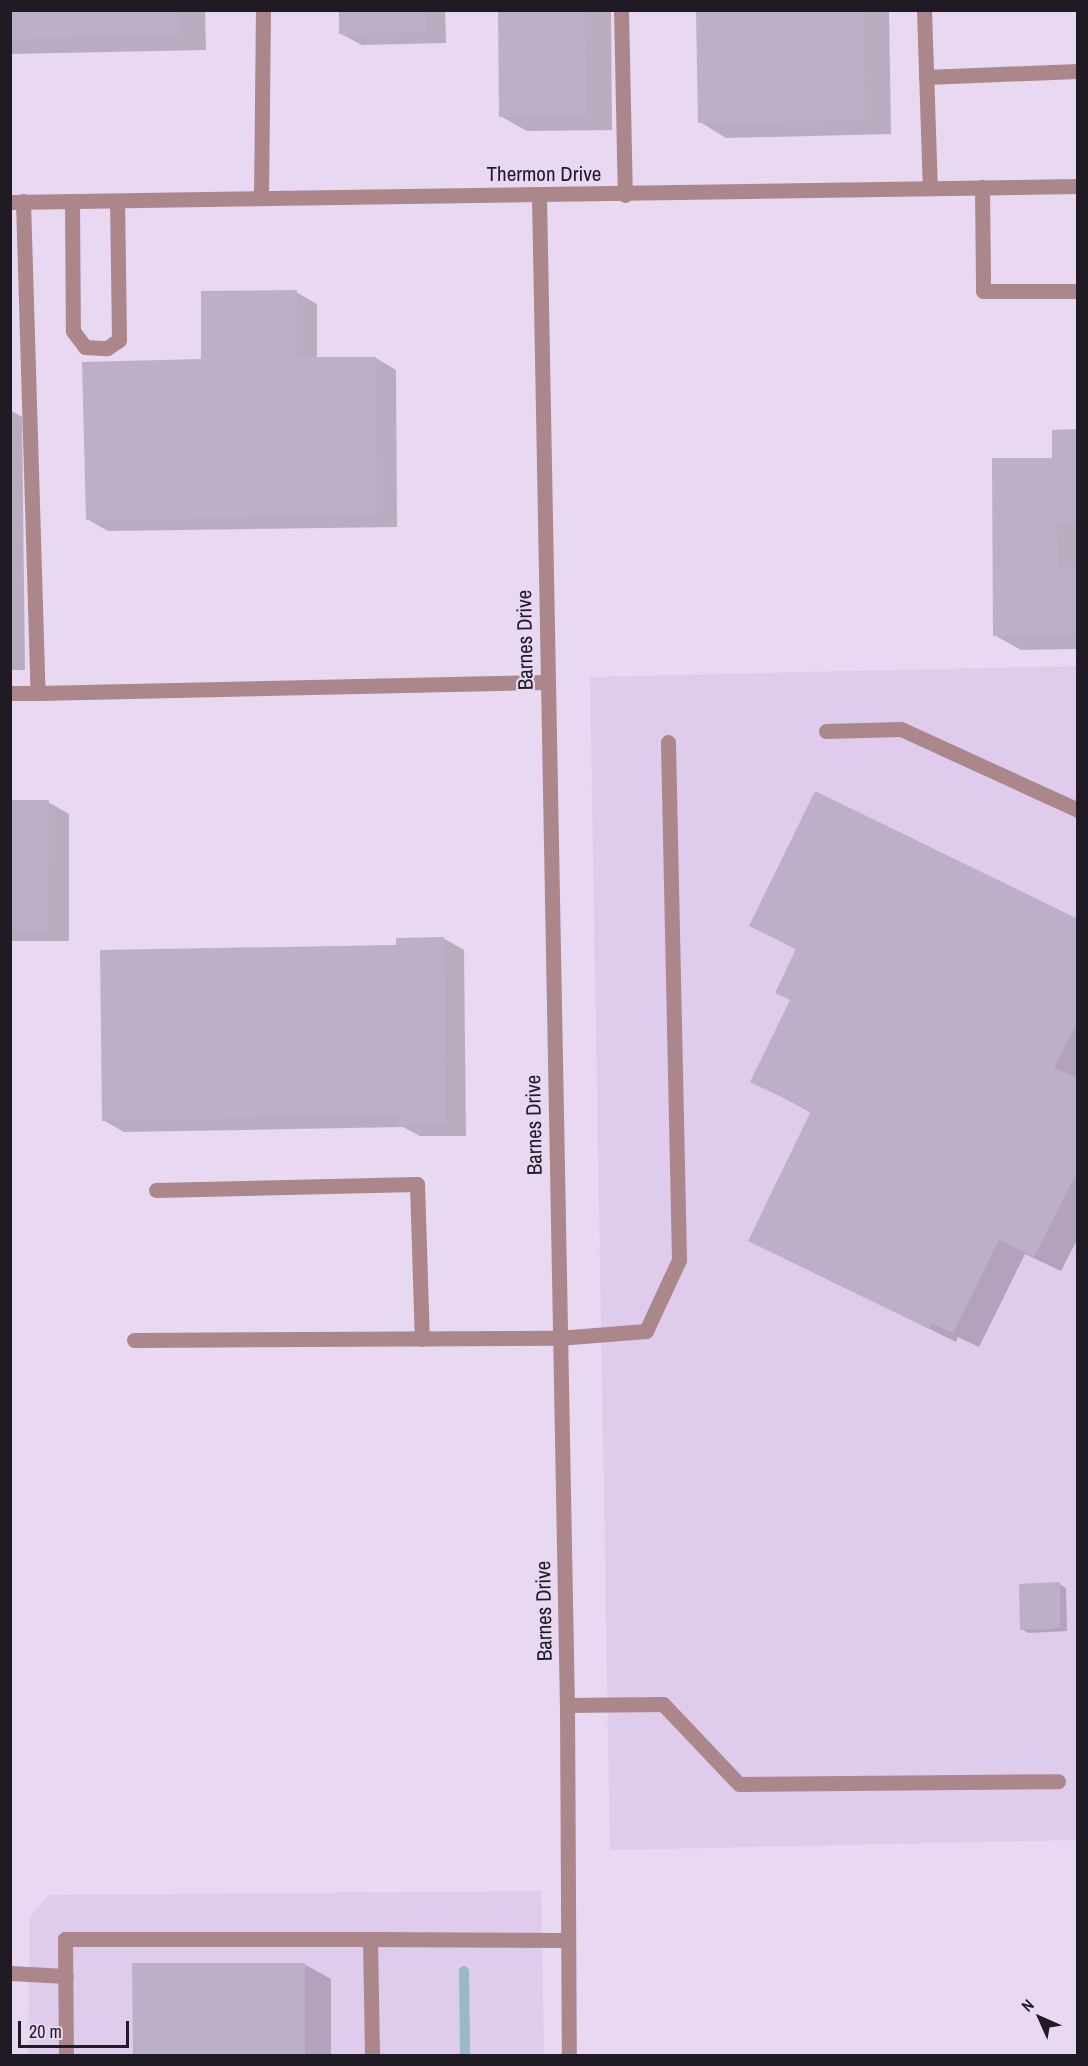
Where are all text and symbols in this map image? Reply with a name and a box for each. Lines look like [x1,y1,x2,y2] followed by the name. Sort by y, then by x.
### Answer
[487,161,601,187] street label: Thermon Drive
[512,590,538,690] street label: Barnes Drive
[521,1075,547,1175] street label: Barnes Drive
[531,1561,557,1661] street label: Barnes Drive
[1010,1988,1070,2048] north arrow
[1016,1994,1038,2016] text: N
[21,2009,132,2047] scale bar
[29,2019,62,2044] text: 20 m

